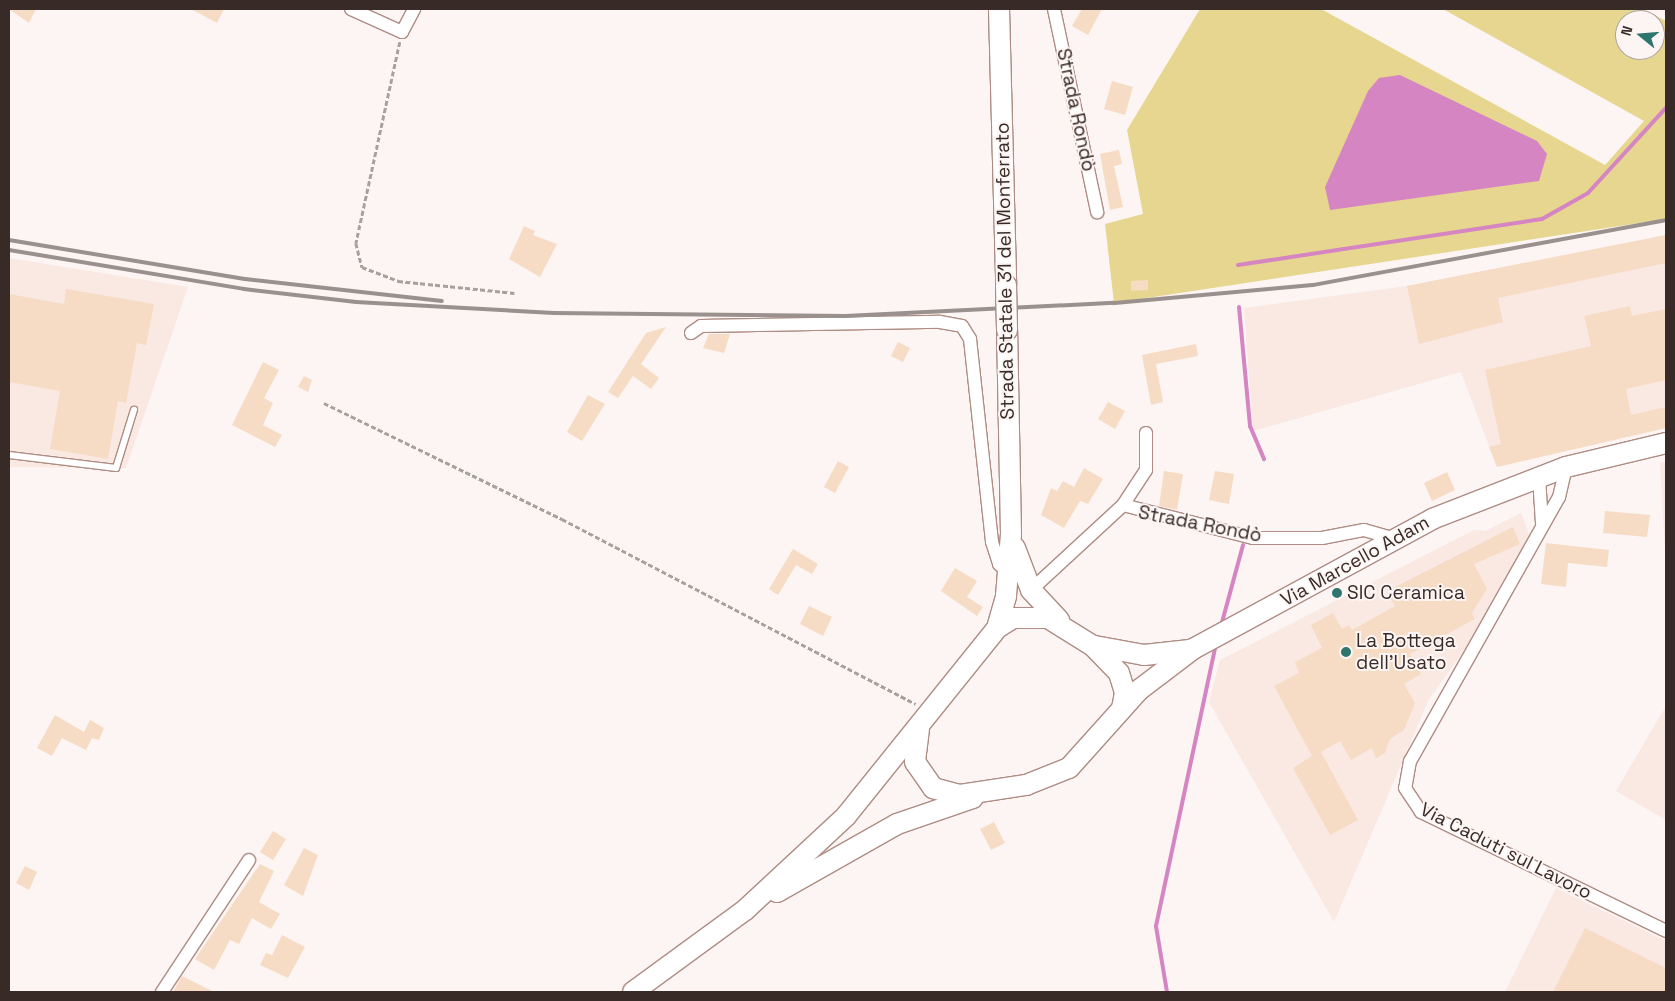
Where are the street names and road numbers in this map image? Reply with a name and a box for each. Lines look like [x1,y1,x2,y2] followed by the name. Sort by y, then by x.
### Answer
[1052,46,1100,174] street label: Strada Rondò
[991,122,1019,420] street label: Strada Statale 31 del Monferrato
[1136,501,1264,547] street label: Strada Rondò
[1277,511,1433,611] street label: Via Marcello Adam
[1416,798,1596,904] street label: Via Caduti sul Lavoro

